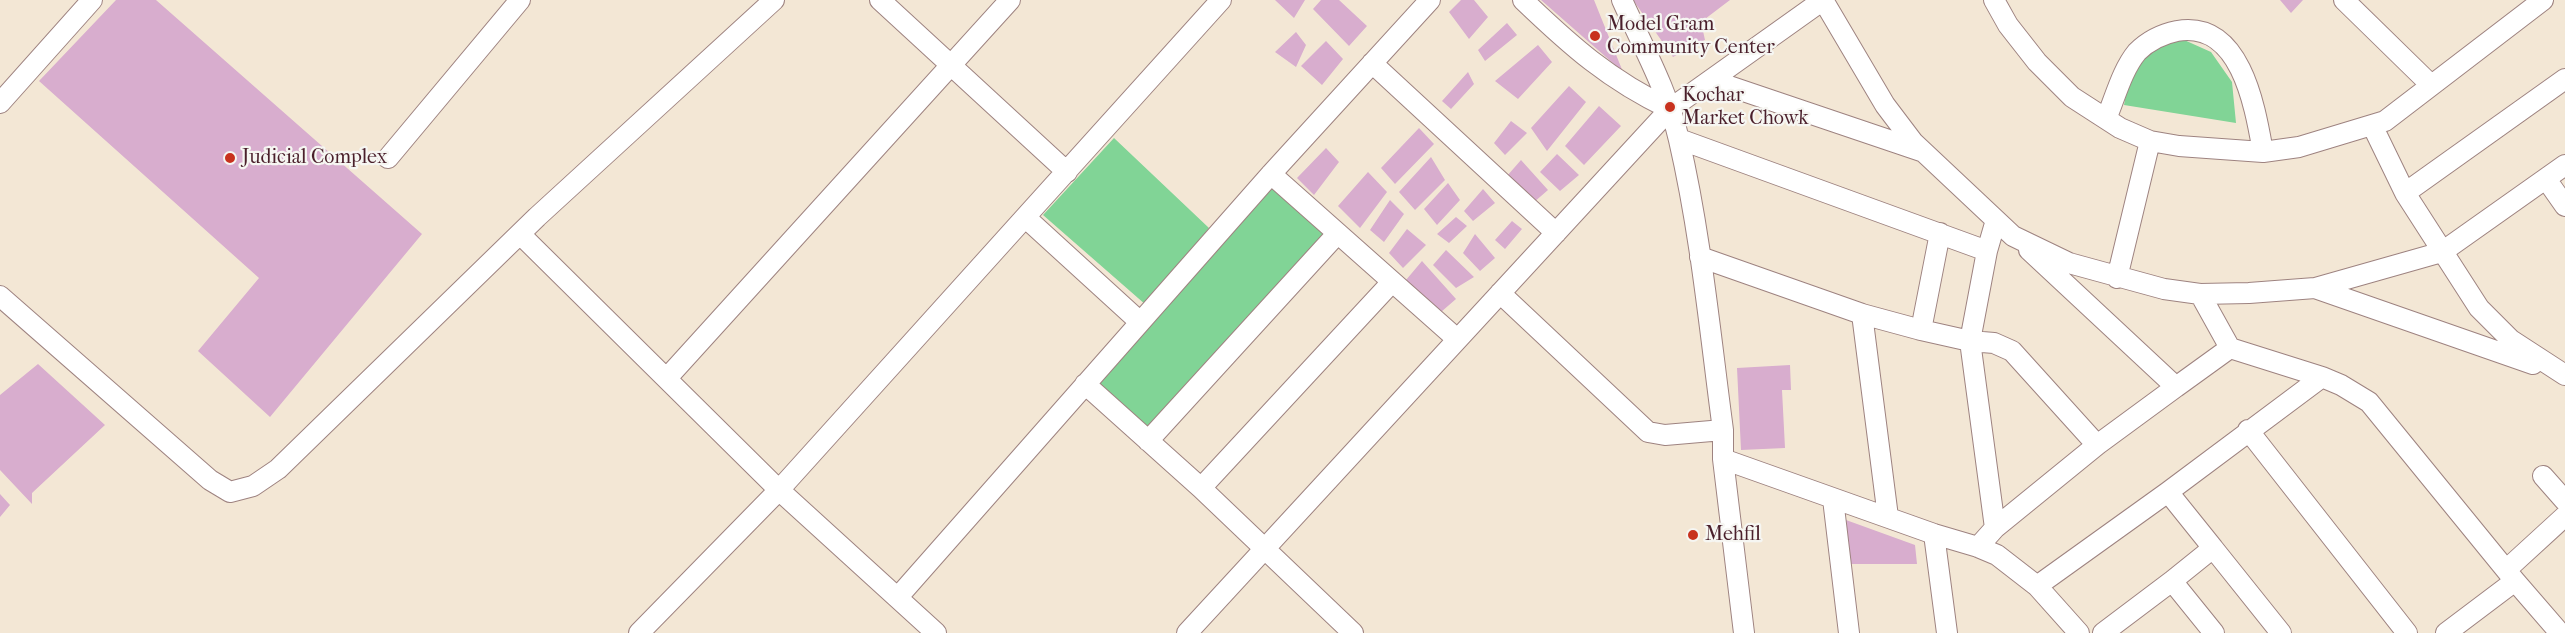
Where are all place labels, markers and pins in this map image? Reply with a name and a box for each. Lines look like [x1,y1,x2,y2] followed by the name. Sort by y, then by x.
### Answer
[1607,13,1775,60] place label: Model Gram Community Center
[1588,29,1602,43] marker: Model Gram Community Center
[1682,84,1808,131] place label: Kochar Market Chowk
[1663,100,1677,114] marker: Kochar Market Chowk
[242,146,387,170] place label: Judicial Complex
[223,151,237,165] marker: Judicial Complex
[1705,523,1761,547] place label: Mehfil
[1686,528,1700,542] marker: Mehfil

